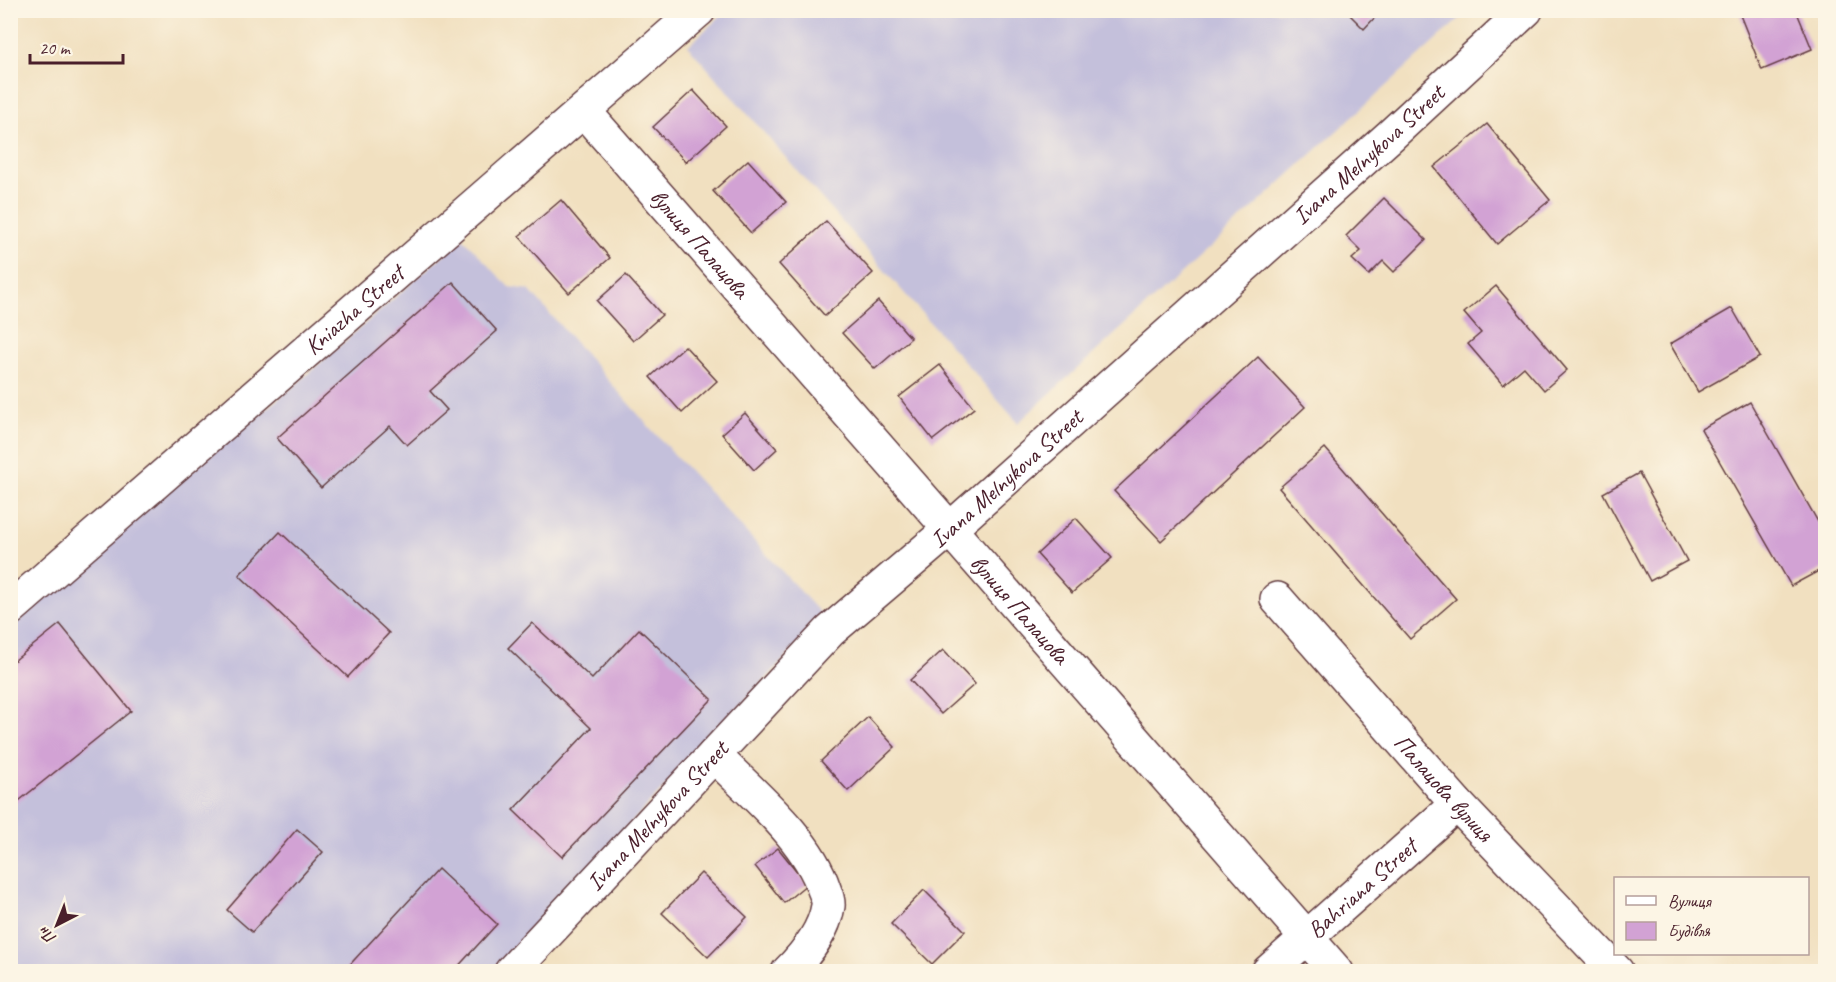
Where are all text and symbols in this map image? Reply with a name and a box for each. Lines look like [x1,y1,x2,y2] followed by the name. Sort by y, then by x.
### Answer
[30,27,123,65] scale bar
[39,37,72,59] text: 20 m
[1286,77,1452,231] street label: Ivana Melnykova Street
[644,182,757,306] street label: вулиця Палацова
[298,256,412,361] street label: Kniazha Street
[924,401,1090,554] street label: Ivana Melnykova Street
[964,548,1077,672] street label: вулиця Палацова
[1388,728,1501,849] street label: Палацова вулиця
[580,733,736,897] street label: Ivana Melnykova Street
[1301,830,1425,945] street label: Bahriana Street
[1614,877,1809,955] legend
[1668,890,1712,912] text: Вулиця
[27,895,87,955] north arrow
[1668,920,1711,942] text: Будівля
[34,922,61,948] text: Пн

